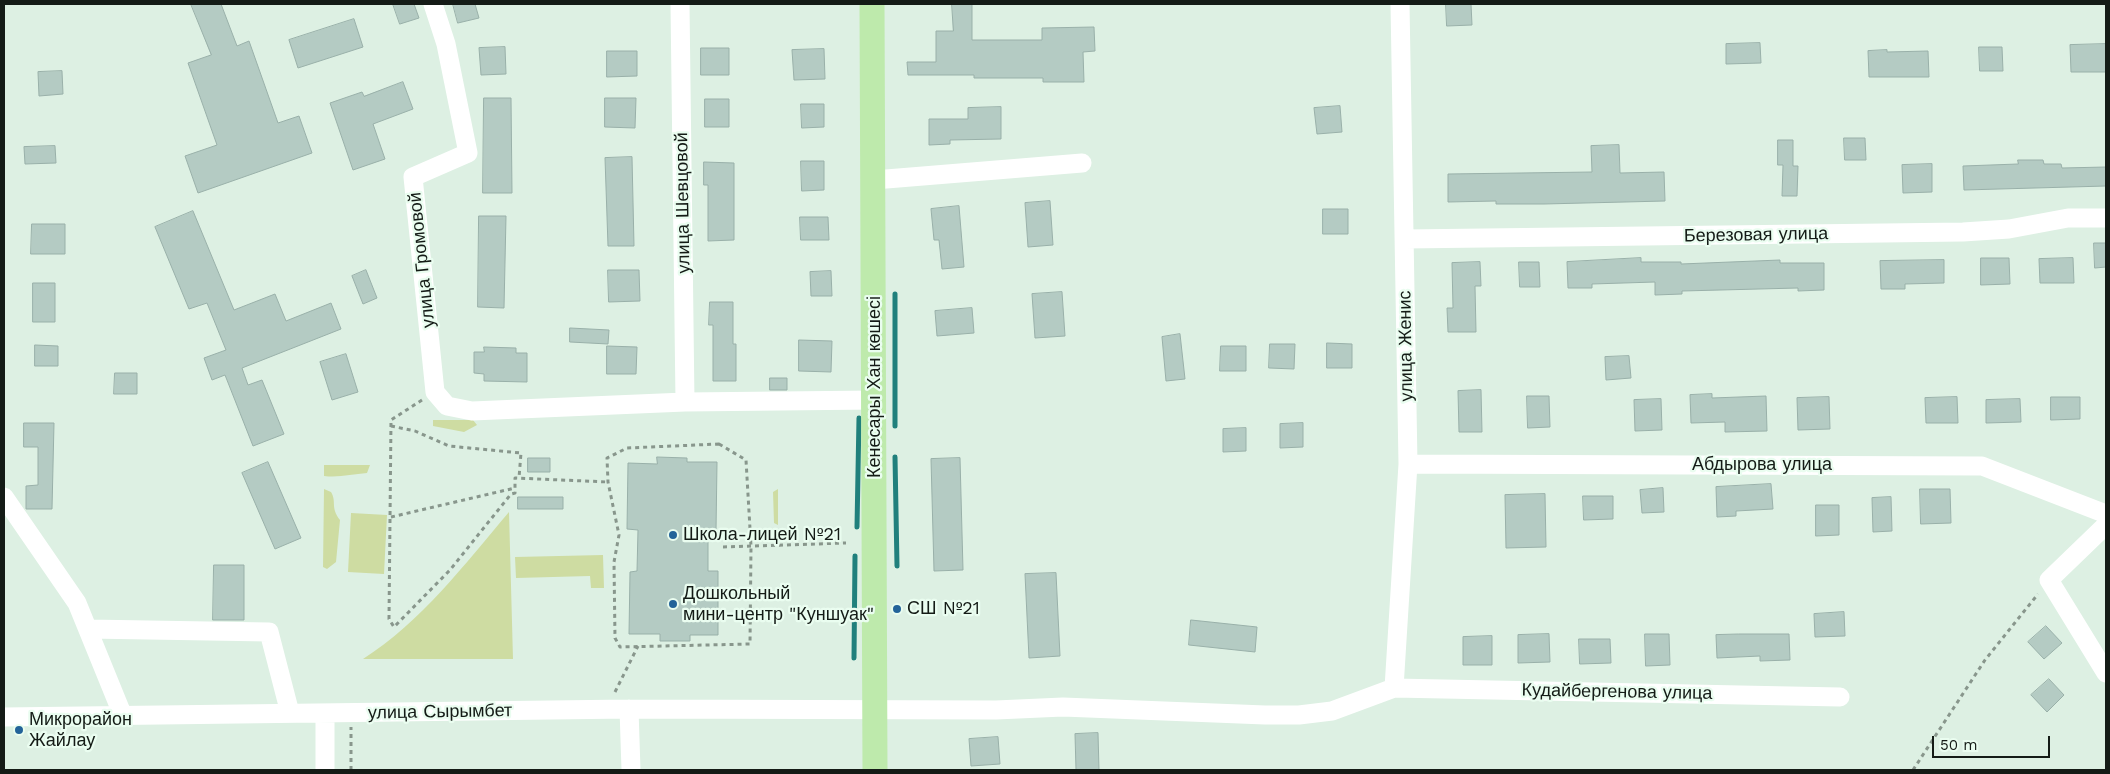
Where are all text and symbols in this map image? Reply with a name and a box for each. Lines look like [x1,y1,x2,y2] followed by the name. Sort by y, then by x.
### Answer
[671,132,695,274] street label: улица Шевцовой
[404,191,440,329] street label: улица Громовой
[1684,223,1828,247] street label: Березовая улица
[1394,290,1418,402] street label: улица Женис
[864,296,886,478] street label: Кенесары Хан көшесі
[1692,454,1832,476] street label: Абдырова улица
[683,524,841,546] place label: Школа-лицей №21
[667,529,679,541] marker: Школа-лицей №21
[683,583,874,626] place label: Дошкольный мини-центр "Куншуак"
[667,598,679,610] marker: Дошкольный мини-центр "Куншуак"
[907,598,980,620] place label: СШ №21
[891,603,903,615] marker: СШ №21
[1521,680,1713,704] street label: Кудайбергенова улица
[368,700,512,724] street label: улица Сырымбет
[29,709,132,752] place label: Микрорайон Жайлау
[13,724,25,736] marker: Микрорайон Жайлау
[1935,726,2052,758] scale bar
[1940,736,1977,754] text: 50 m

